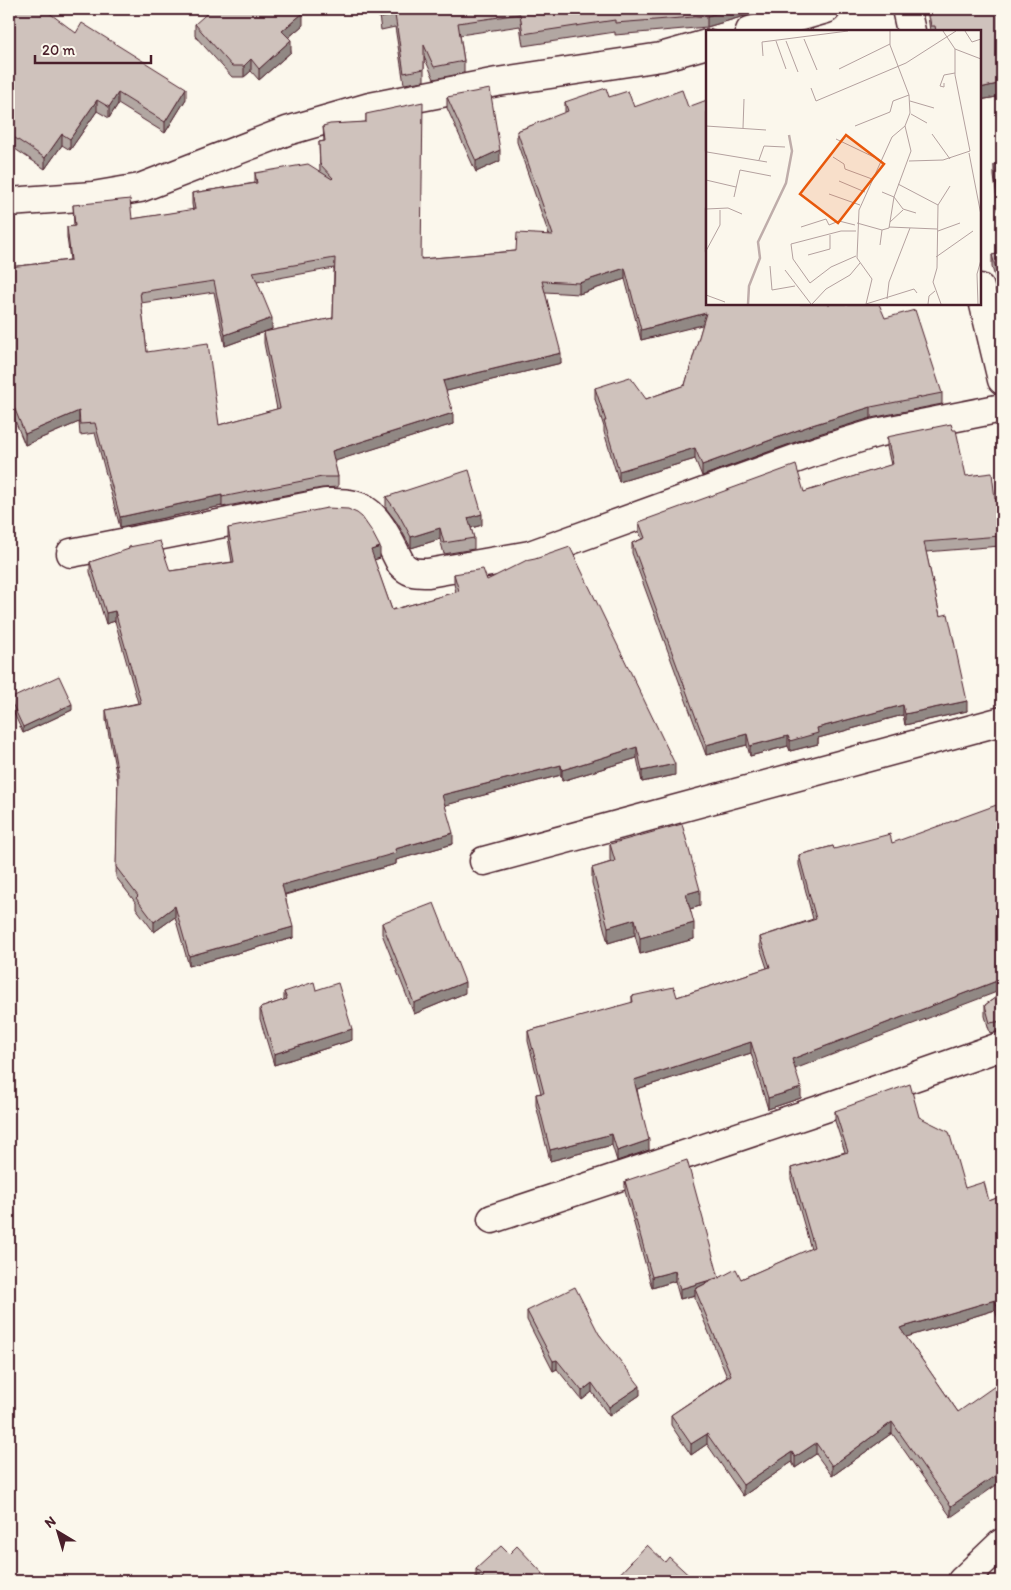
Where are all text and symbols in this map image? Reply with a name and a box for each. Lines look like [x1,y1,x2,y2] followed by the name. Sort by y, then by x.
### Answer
[706,30,981,305] inset map
[35,32,151,64] scale bar
[42,41,76,59] text: 20 m
[32,1508,82,1558] north arrow
[41,1513,59,1532] text: N

